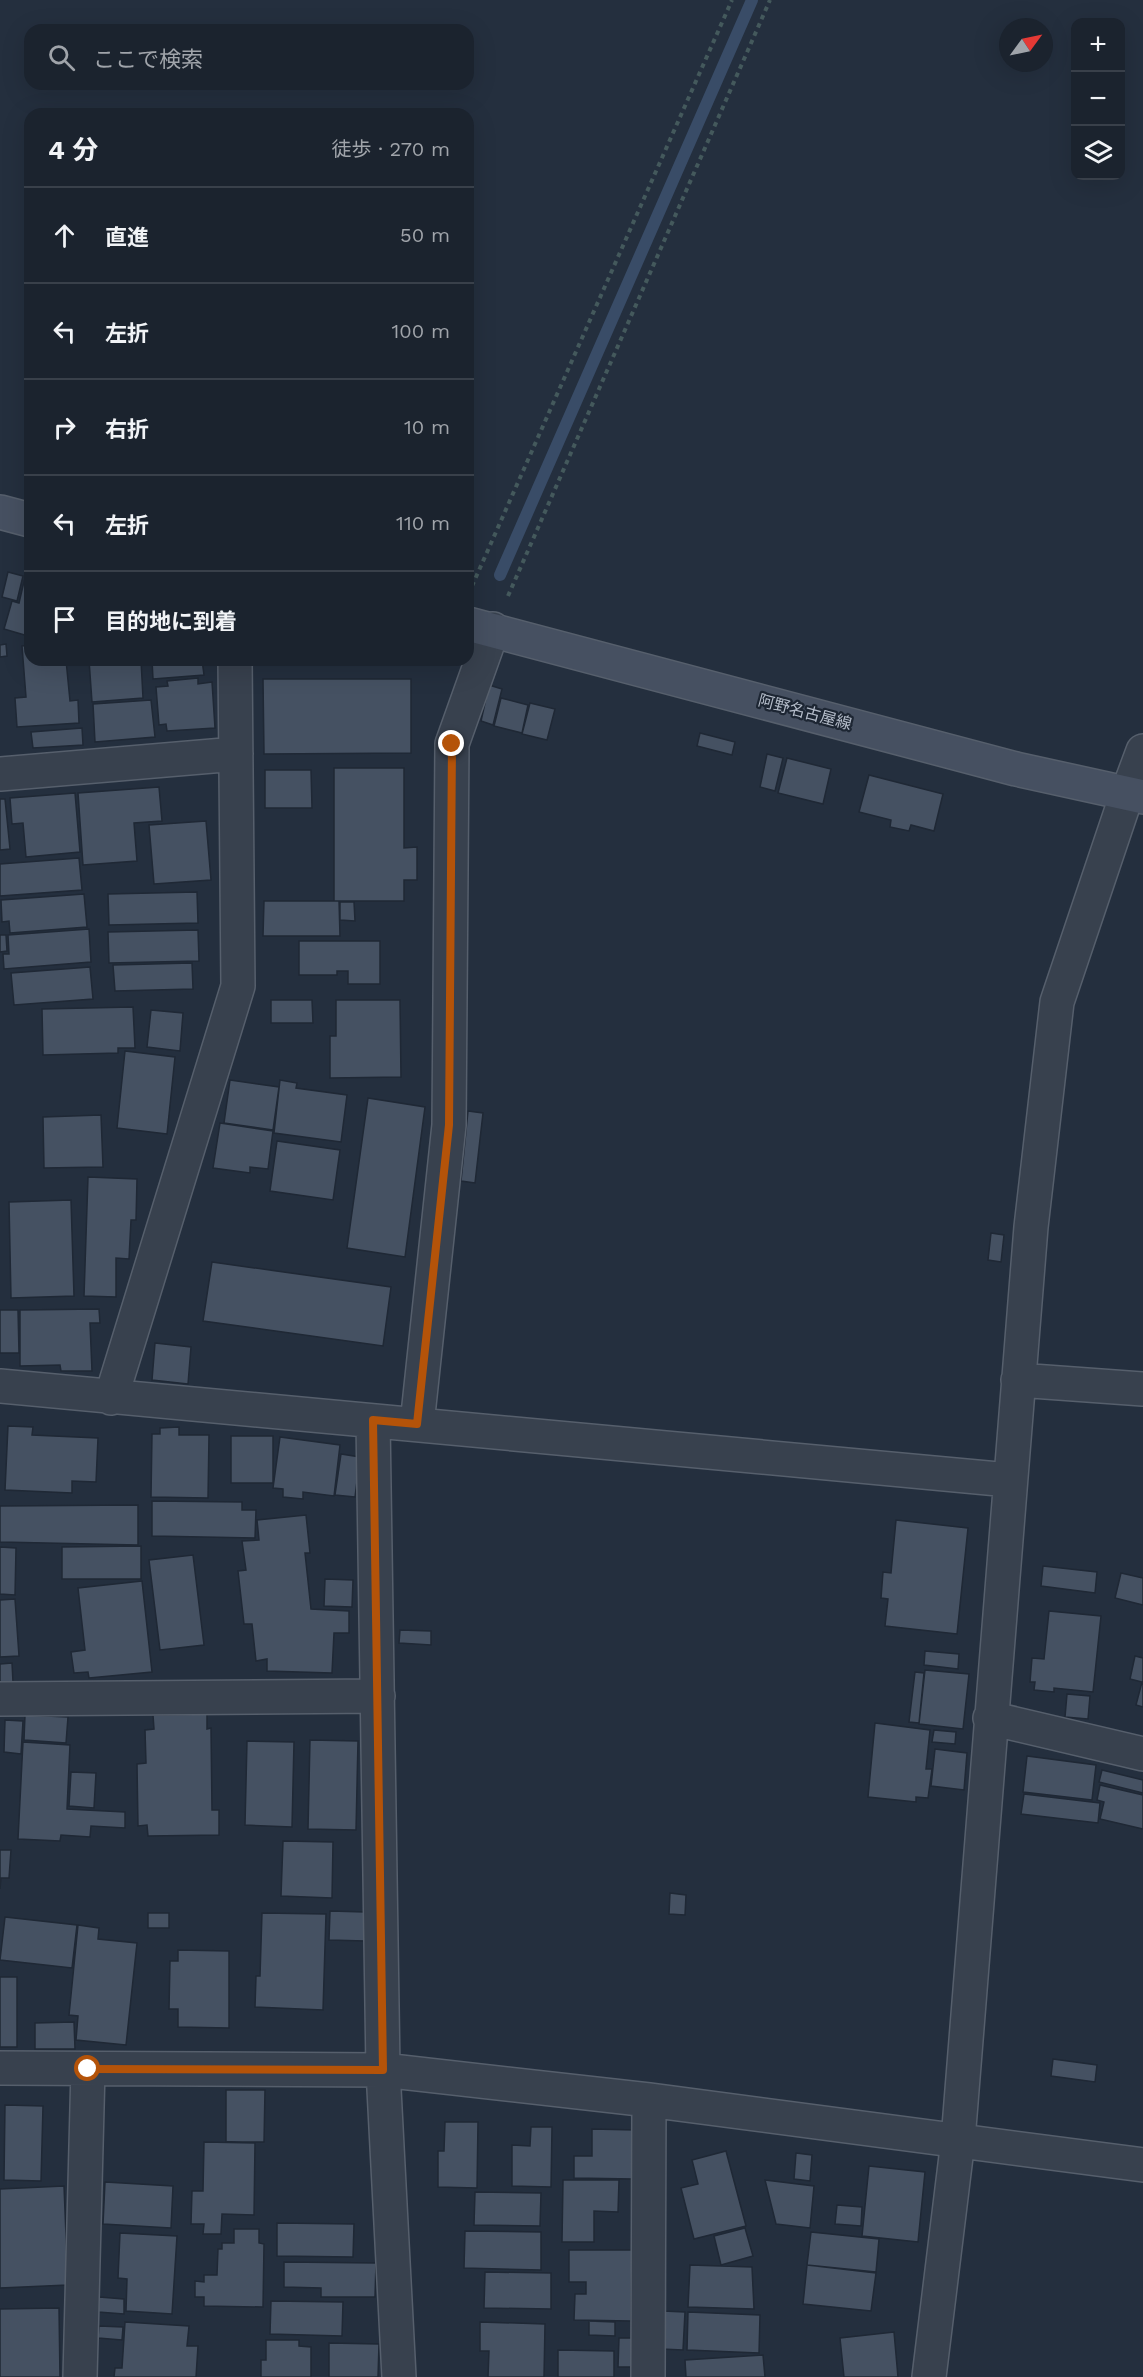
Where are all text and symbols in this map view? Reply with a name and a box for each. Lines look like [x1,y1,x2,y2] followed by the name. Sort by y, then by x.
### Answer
[999,18,1053,72] north arrow
[1071,18,1125,180] map controls
[1071,18,1125,72] button: +
[24,24,474,90] search box
[45,41,78,74] icon: search
[93,47,203,72] text: ここで検索
[1071,72,1125,126] button: −
[1071,126,1125,180] button: layers
[48,135,98,165] text: 4 分
[331,137,450,161] text: 徒歩 · 270 m
[48,219,81,252] icon: ahead
[400,223,450,247] text: 50 m
[105,225,149,250] text: 直進
[48,315,81,348] icon: left
[391,319,450,343] text: 100 m
[105,321,149,346] text: 左折
[48,411,81,444] icon: right
[404,415,450,439] text: 10 m
[105,417,149,442] text: 右折
[48,507,81,540] icon: left
[396,511,450,535] text: 110 m
[105,513,149,538] text: 左折
[48,603,81,636] icon: arrive
[105,609,237,634] text: 目的地に到着
[756,690,854,734] street label: 阿野名古屋線
[438,730,464,756] route end
[74,2055,100,2081] route start

